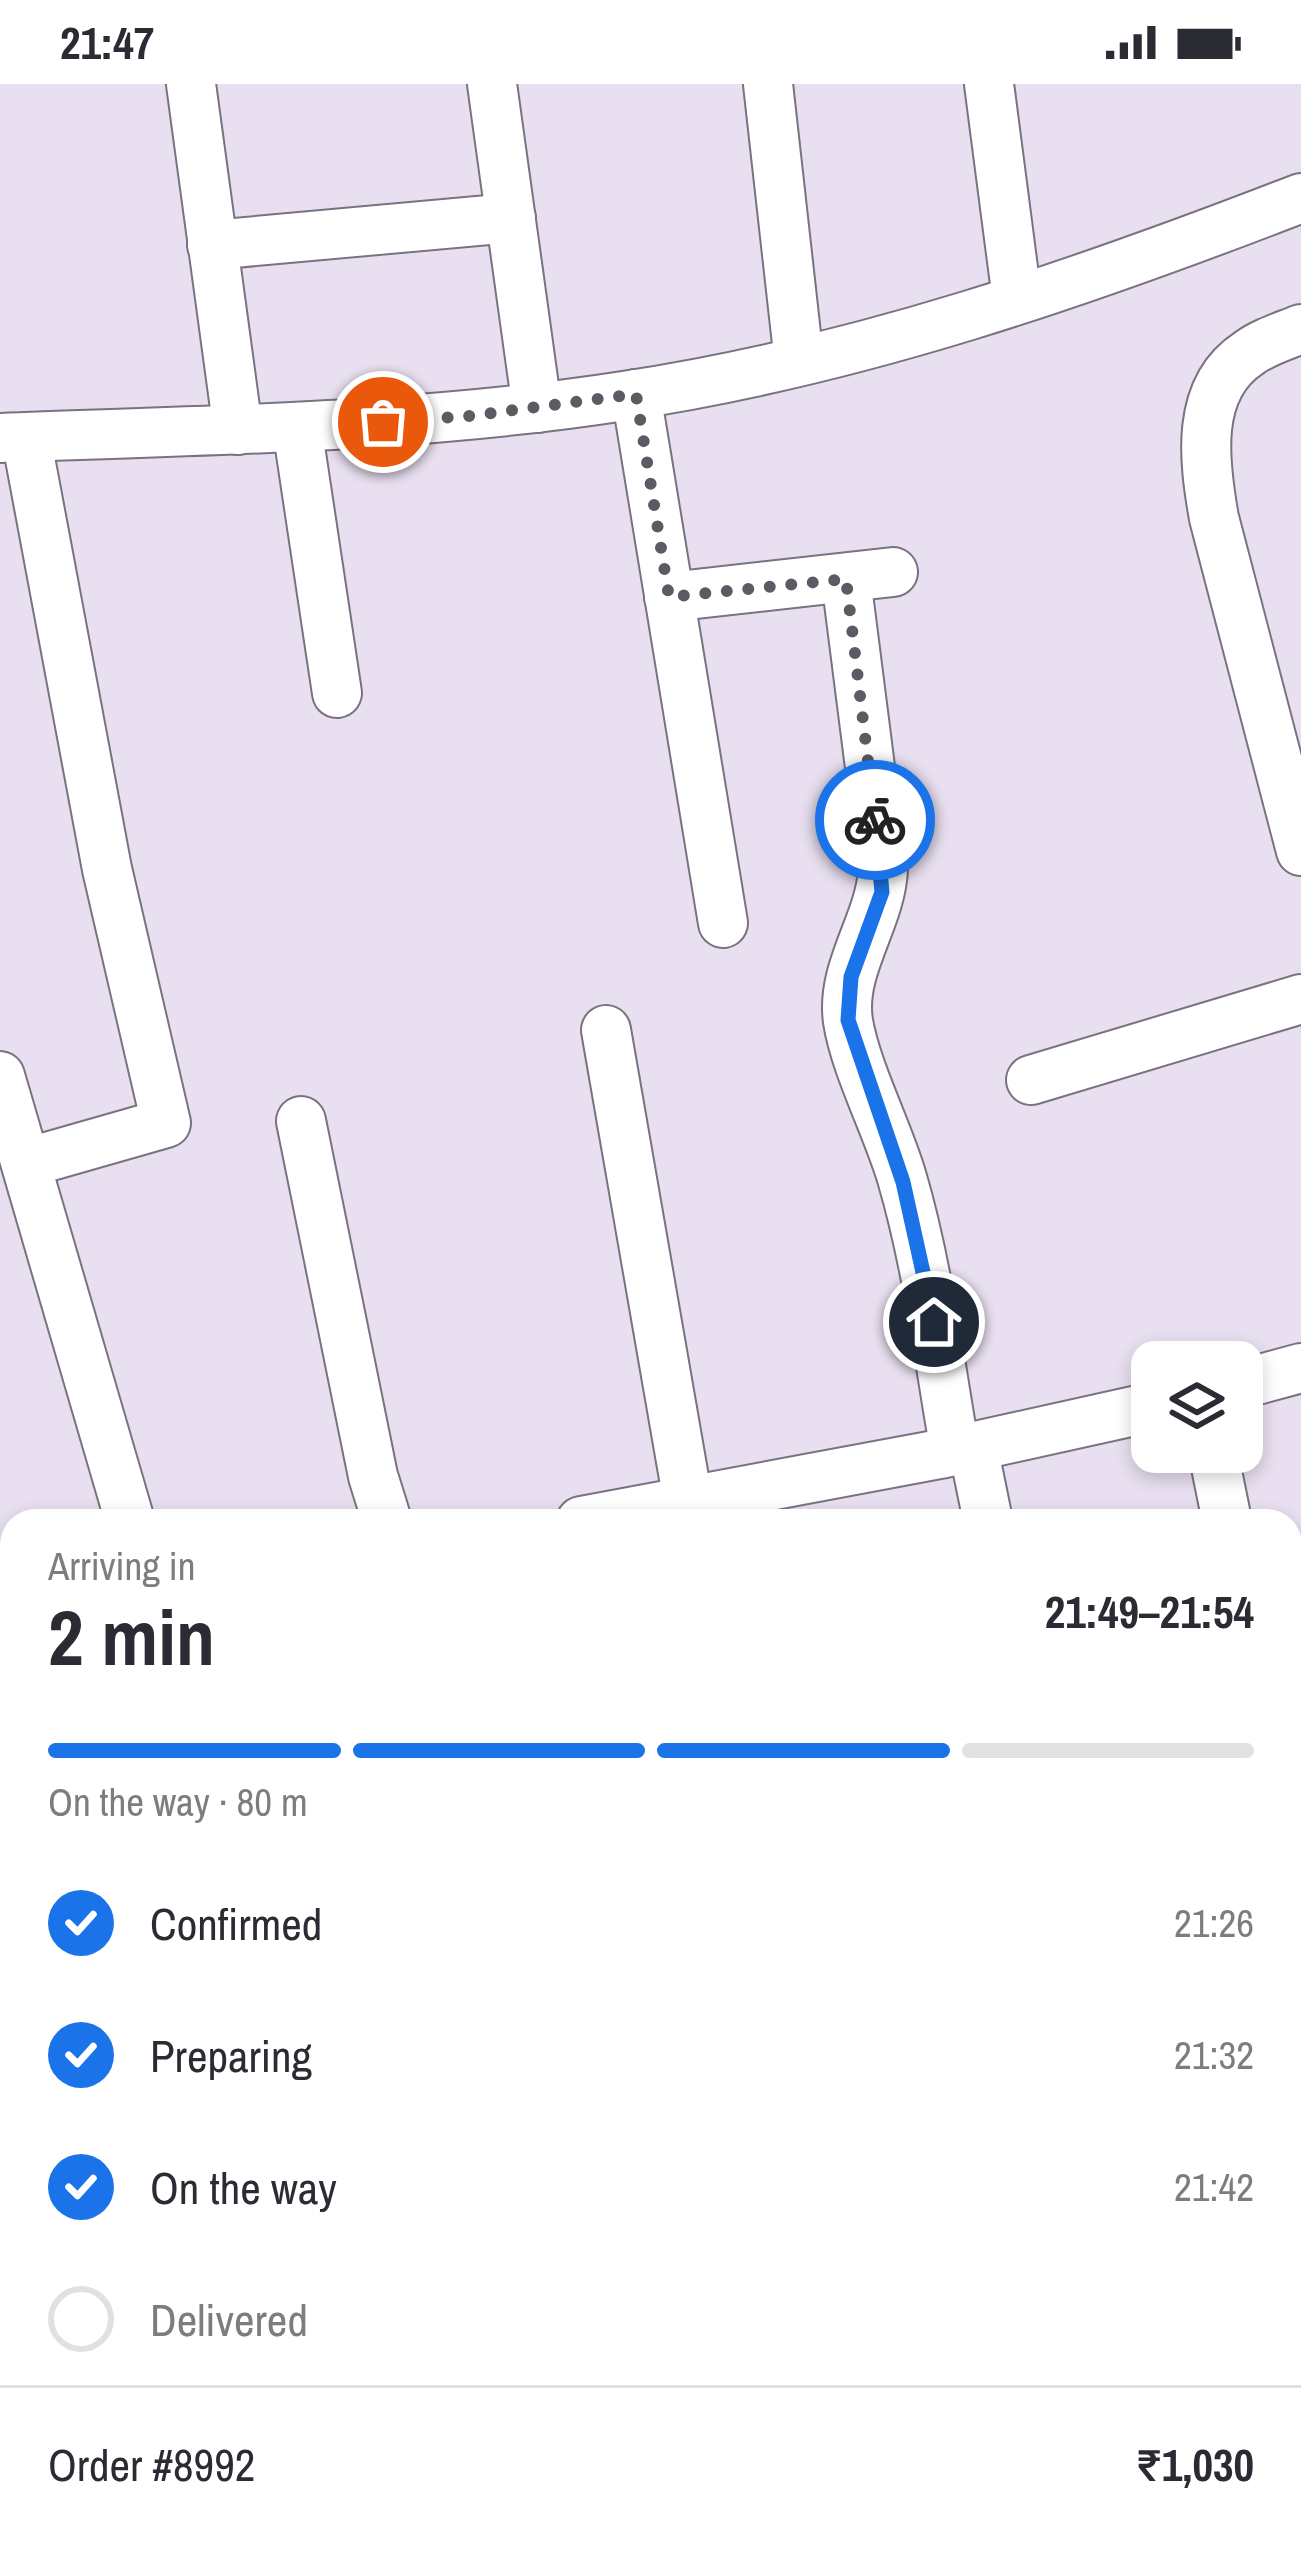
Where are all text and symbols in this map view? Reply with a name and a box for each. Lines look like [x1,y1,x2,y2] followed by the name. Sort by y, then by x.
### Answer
[60,12,154,73] text: 21:47
[332,371,434,473] pin
[350,389,416,455] icon: bag
[815,760,935,880] courier
[842,787,908,853] icon: bike
[883,1271,985,1373] pin
[901,1289,967,1355] icon: home
[1131,1341,1263,1473] map controls
[1131,1341,1263,1473] button: layers
[48,1540,196,1592] text: Arriving in
[1045,1581,1254,1642] text: 21:49–21:54
[48,1584,215,1689] text: 2 min
[48,1776,308,1828] text: On the way · 80 m
[48,1890,114,1956] icon: check
[150,1893,322,1954] text: Confirmed
[1174,1897,1254,1949] text: 21:26
[48,2022,114,2088] icon: check
[150,2025,312,2086] text: Preparing
[1174,2029,1254,2081] text: 21:32
[48,2154,114,2220] icon: check
[150,2157,337,2218] text: On the way
[1174,2161,1254,2213] text: 21:42
[150,2289,308,2350] text: Delivered
[48,2434,255,2495] text: Order #8992
[1136,2434,1254,2495] text: ₹1,030

